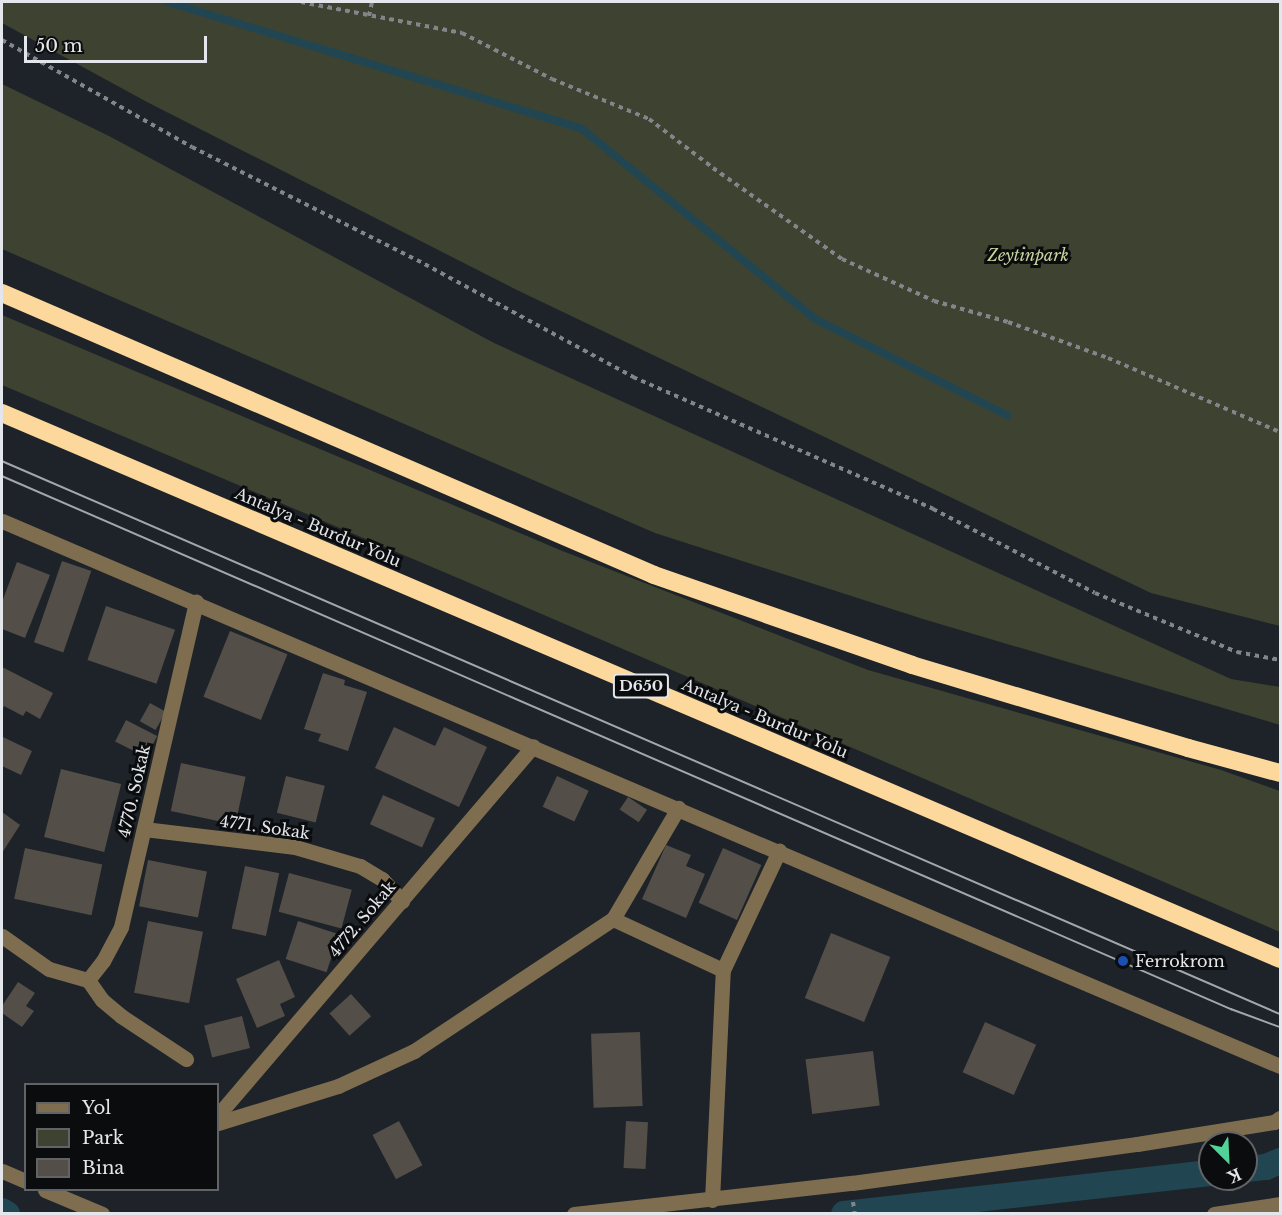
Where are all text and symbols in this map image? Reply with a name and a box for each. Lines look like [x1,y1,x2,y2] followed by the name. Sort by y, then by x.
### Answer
[27,24,210,62] scale bar
[35,35,83,57] text: 50 m
[987,245,1069,265] park label: Zeytinpark
[232,483,404,571] street label: Antalya - Burdur Yolu
[612,674,670,698] road number: D650
[679,674,851,762] street label: Antalya - Burdur Yolu
[114,743,154,839] street label: 4770. Sokak
[219,811,311,843] street label: 4771. Sokak
[325,877,399,961] street label: 4772. Sokak
[1135,951,1225,971] place label: Ferrokrom
[1116,954,1130,968] marker: Ferrokrom
[24,1083,219,1191] legend
[82,1097,111,1119] text: Yol
[82,1127,124,1149] text: Park
[1198,1131,1258,1191] north arrow
[82,1157,124,1179] text: Bina
[1224,1164,1245,1187] text: K

